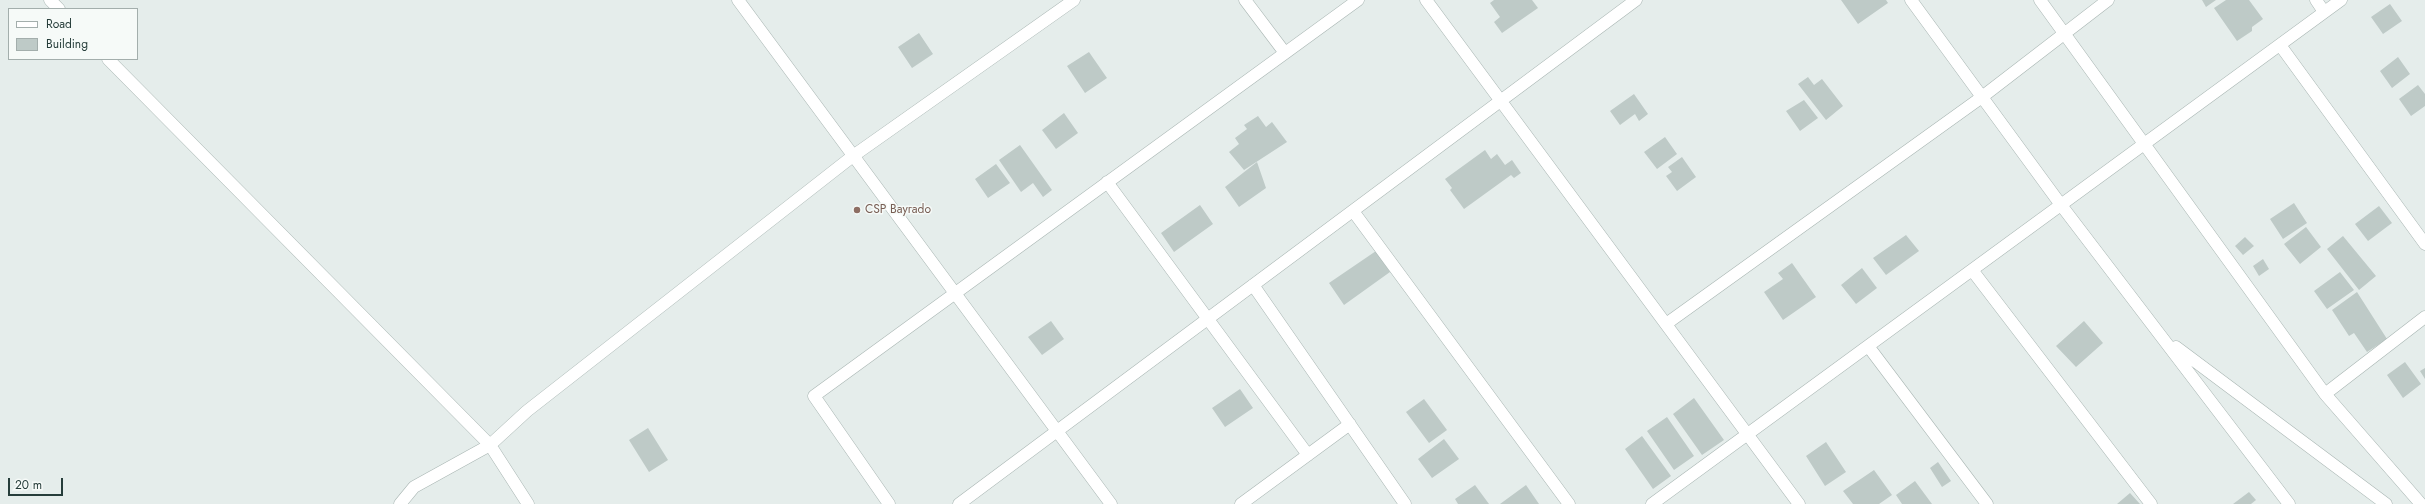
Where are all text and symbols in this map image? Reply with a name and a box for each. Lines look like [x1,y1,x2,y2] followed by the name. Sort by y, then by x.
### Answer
[8,8,138,60] legend
[46,15,72,33] text: Road
[46,35,88,53] text: Building
[865,203,931,217] place label: CSP Bayrado
[852,205,862,215] marker: CSP Bayrado
[10,470,65,496] scale bar
[15,476,42,494] text: 20 m

